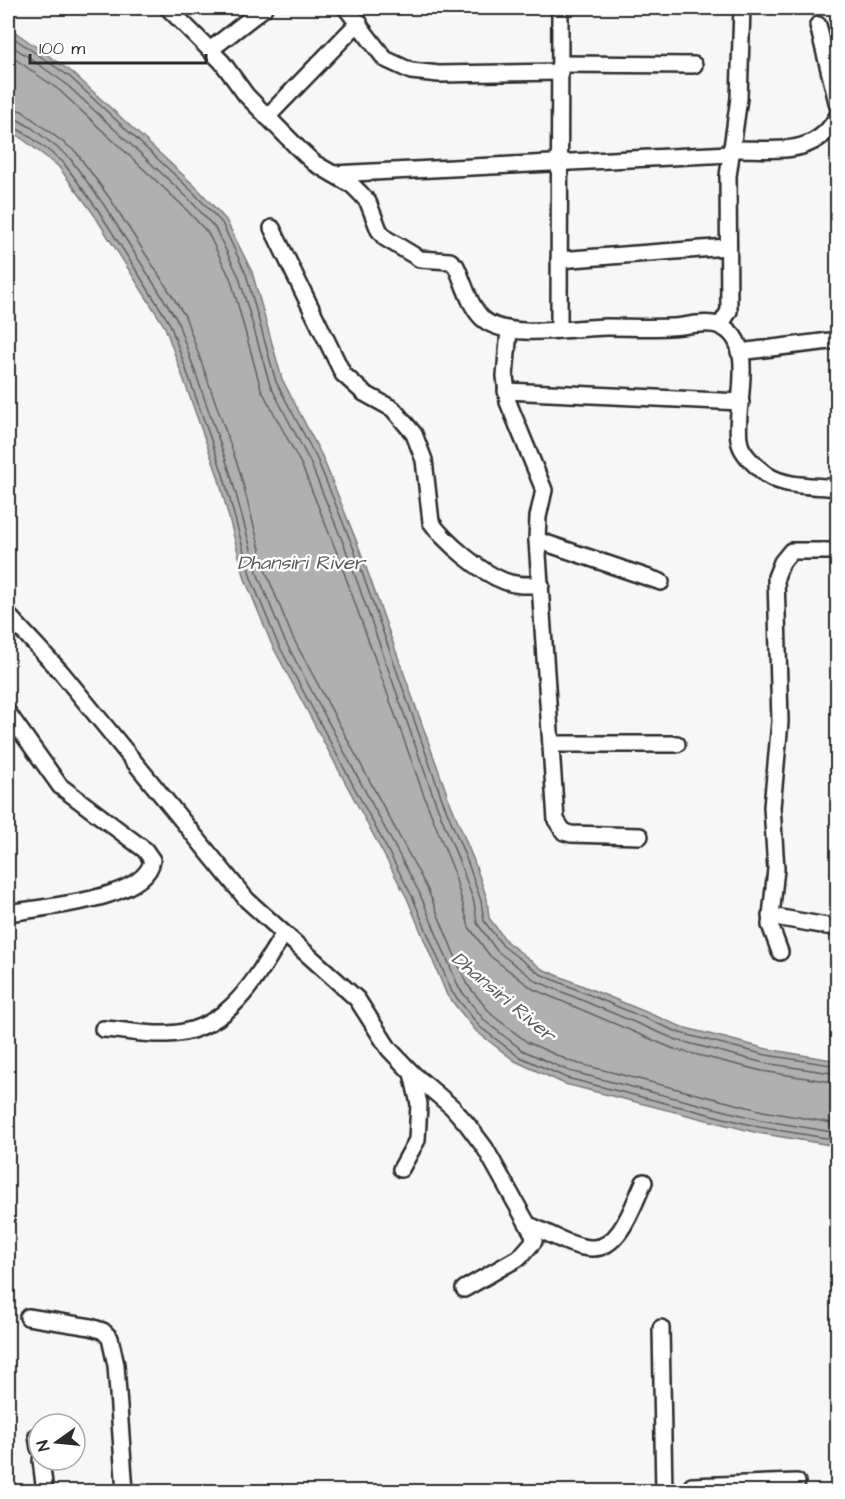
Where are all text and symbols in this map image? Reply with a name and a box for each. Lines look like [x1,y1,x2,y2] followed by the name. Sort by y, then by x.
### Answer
[30,27,206,65] scale bar
[39,36,85,61] text: 100 m
[237,549,367,577] water label: Dhansiri River
[445,945,563,1050] water label: Dhansiri River
[27,1412,87,1472] north arrow
[32,1438,55,1453] text: N

